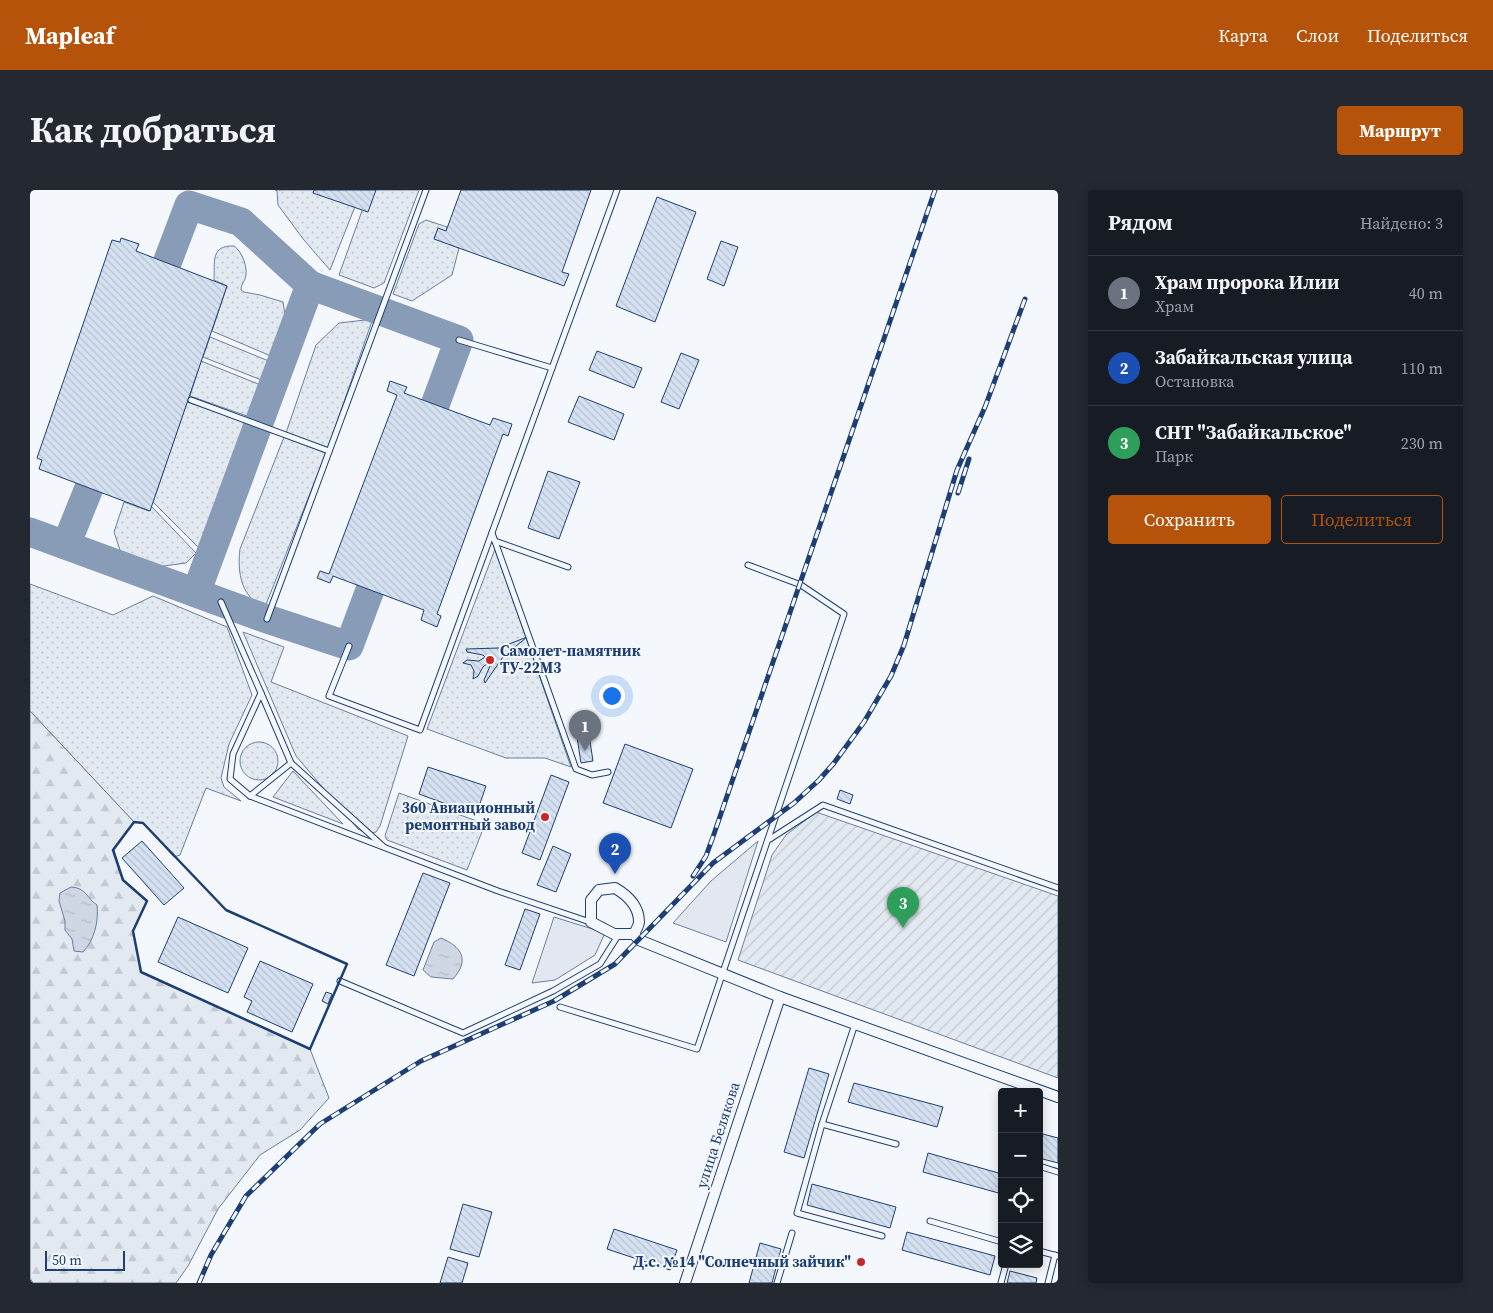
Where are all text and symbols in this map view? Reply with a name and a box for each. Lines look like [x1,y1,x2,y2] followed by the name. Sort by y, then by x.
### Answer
[25,19,115,52] text: Mapleaf
[1218,23,1268,48] text: Карта
[1296,23,1339,48] text: Слои
[1367,23,1468,48] text: Поделиться
[30,106,276,154] text: Как добраться
[1337,106,1463,155] button: Маршрут
[1108,208,1173,237] text: Рядом
[1360,212,1443,234] text: Найдено: 3
[1155,269,1339,295] text: Храм пророка Илии
[1120,282,1128,304] text: 1
[1409,282,1443,304] text: 40 m
[1155,295,1194,317] text: Храм
[1155,344,1353,370] text: Забайкальская улица
[1120,357,1128,379] text: 2
[1401,357,1443,379] text: 110 m
[1155,370,1234,392] text: Остановка
[1155,419,1352,445] text: СНТ "Забайкальское"
[1120,432,1128,454] text: 3
[1401,432,1443,454] text: 230 m
[1155,445,1193,467] text: Парк
[1108,495,1271,544] button: Сохранить
[1281,495,1443,544] button: Поделиться
[500,640,641,678] place label: Самолет-памятник ТУ-22М3
[484,654,496,666] marker: Самолет-памятник ТУ-22М3
[599,683,625,709] your location
[569,710,601,751] pin: 1
[402,797,535,835] place label: 360 Авиационный ремонтный завод
[539,811,551,823] marker: 360 Авиационный ремонтный завод
[599,833,631,874] pin: 2
[887,887,919,928] pin: 3
[690,1079,745,1191] street label: улица Белякова
[998,1088,1043,1268] map controls
[998,1088,1043,1133] button: +
[998,1133,1043,1178] button: −
[998,1178,1043,1223] button: locate
[998,1223,1043,1268] button: layers
[45,1248,125,1271] scale bar
[52,1250,82,1270] text: 50 m
[633,1251,851,1272] place label: Д.с. №14 "Солнечный зайчик"
[855,1256,867,1268] marker: Д.с. №14 "Солнечный зайчик"

